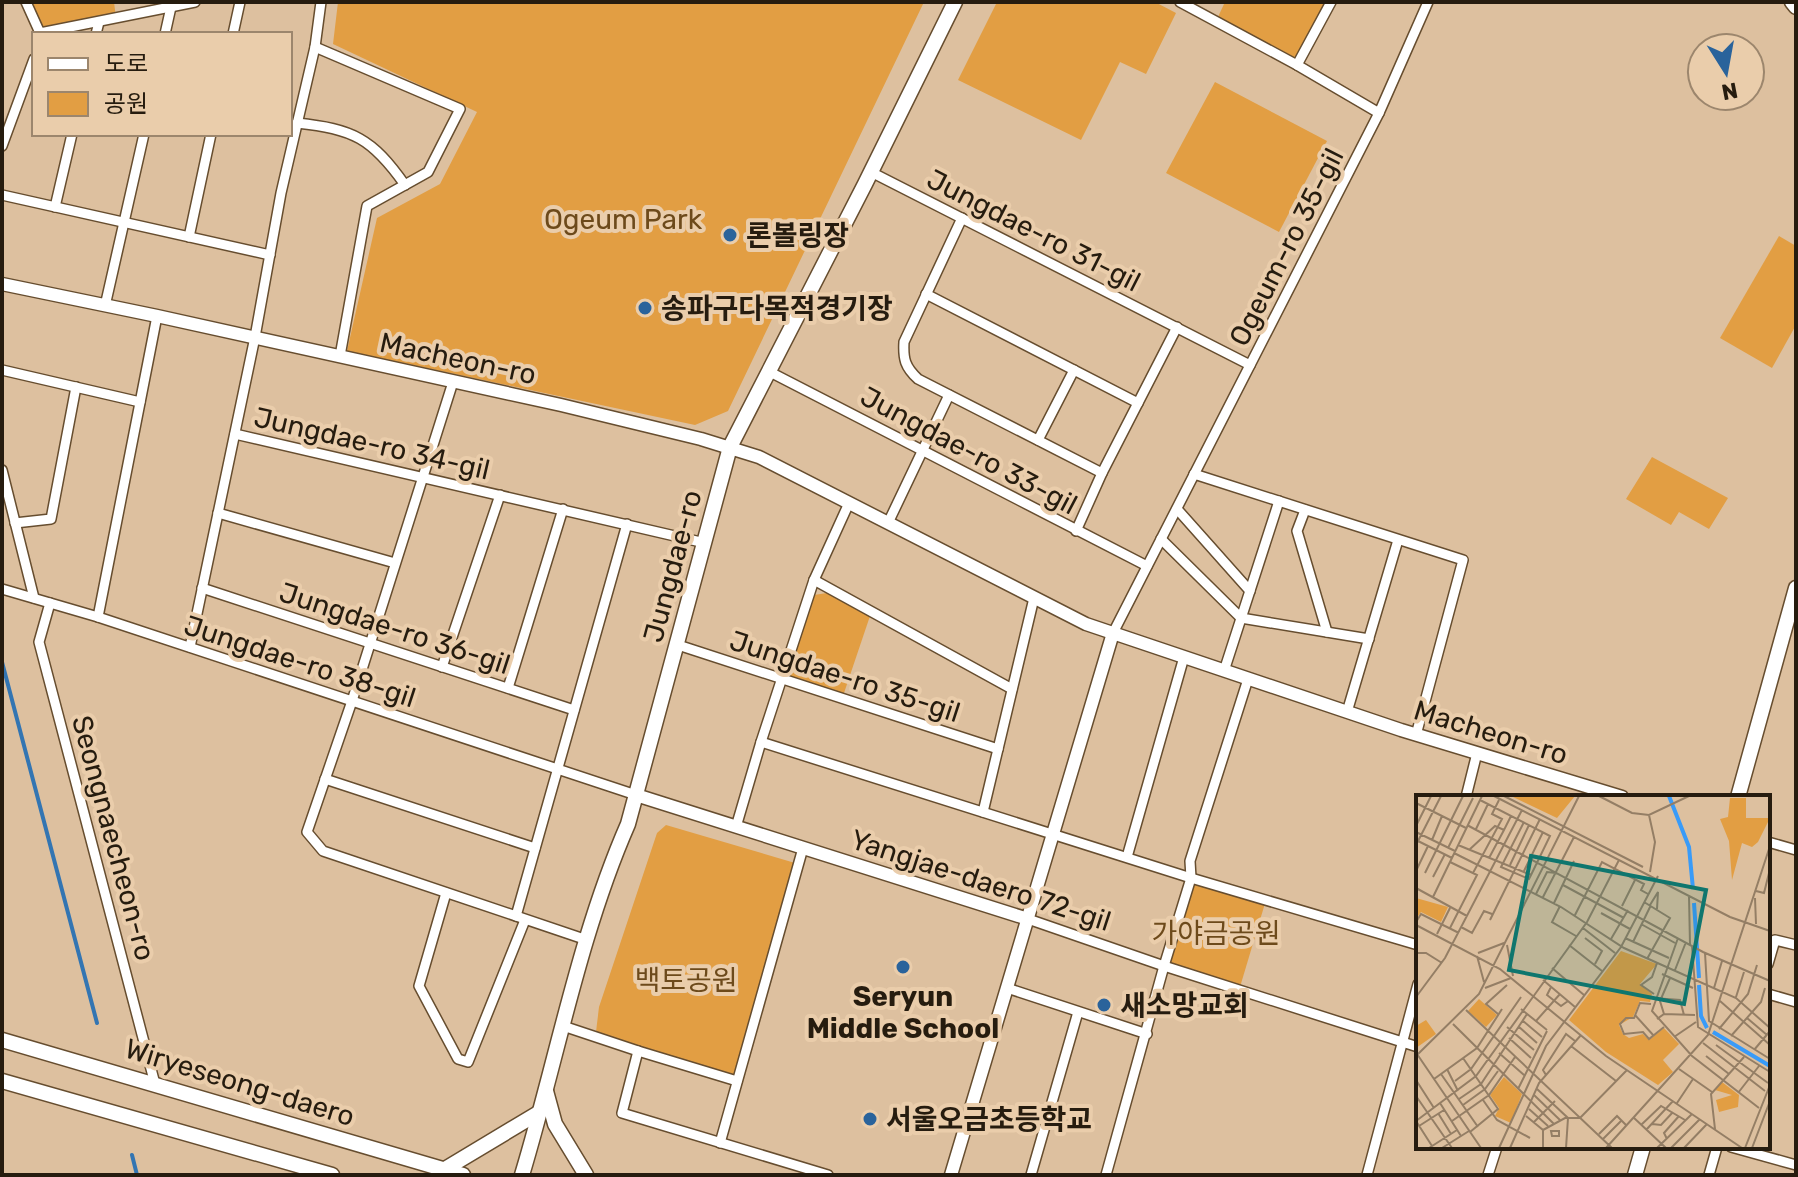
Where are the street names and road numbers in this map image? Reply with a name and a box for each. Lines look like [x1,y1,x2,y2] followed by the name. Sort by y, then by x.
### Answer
[1222,143,1350,352] street label: Ogeum-ro 35-gil
[922,162,1146,298] street label: Jungdae-ro 31-gil
[377,326,539,391] street label: Macheon-ro
[855,379,1083,521] street label: Jungdae-ro 33-gil
[251,400,493,487] street label: Jungdae-ro 34-gil
[636,487,709,646] street label: Jungdae-ro
[275,576,514,681] street label: Jungdae-ro 36-gil
[180,608,420,714] street label: Jungdae-ro 38-gil
[726,624,964,729] street label: Jungdae-ro 35-gil
[1410,693,1572,771] street label: Macheon-ro
[65,712,162,964] street label: Seongnaecheon-ro
[847,823,1115,938] street label: Yangjae-daero 72-gil
[121,1032,358,1133] street label: Wiryeseong-daero

